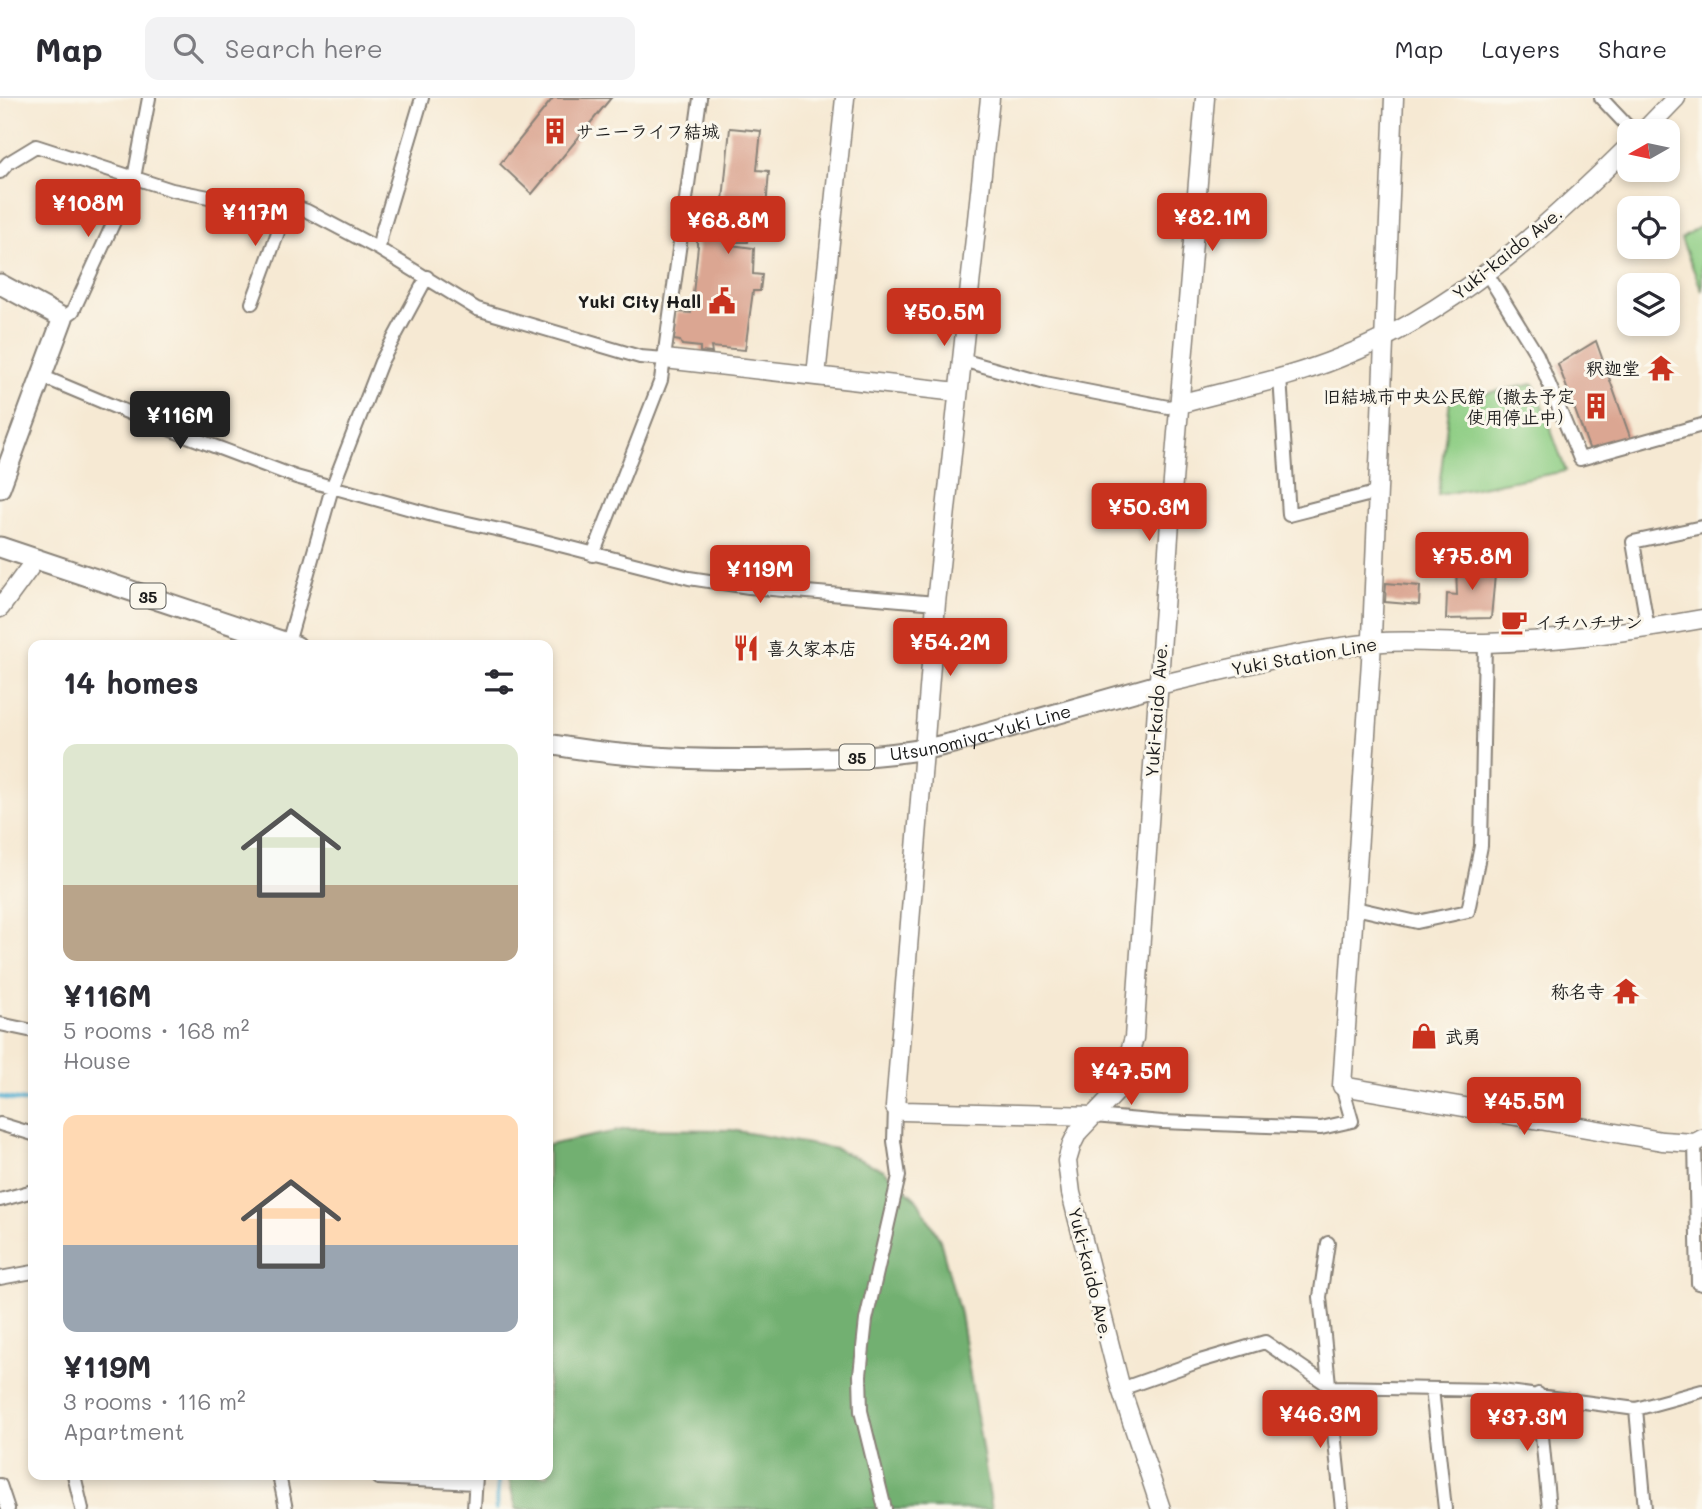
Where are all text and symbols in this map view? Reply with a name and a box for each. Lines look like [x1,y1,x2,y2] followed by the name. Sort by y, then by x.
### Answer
[145,17,635,80] search box
[35,27,103,70] text: Map
[169,29,207,67] icon: search
[225,31,383,65] text: Search here
[1395,33,1443,64] text: Map
[1481,33,1560,64] text: Layers
[1598,33,1667,64] text: Share
[540,116,570,146] building icon: サニーライフ結城
[576,119,720,143] place label: サニーライフ結城
[1617,119,1680,182] north arrow
[1617,119,1680,336] map controls
[39,180,137,239] pin: ¥108M
[52,187,124,217] text: ¥108M
[206,188,304,248] pin: ¥117M
[1155,194,1269,253] pin: ¥82.1M
[222,196,288,226] text: ¥117M
[1617,196,1680,259] button: locate
[671,197,785,256] pin: ¥68.8M
[1173,201,1251,231] text: ¥82.1M
[1447,201,1567,305] street label: Yuki-kaido Ave.
[686,204,770,234] text: ¥68.8M
[1617,273,1680,336] button: layers
[707,286,737,316] public building icon: Yuki City Hall
[887,288,1001,348] pin: ¥50.5M
[578,289,701,313] place label: Yuki City Hall
[903,296,985,326] text: ¥50.5M
[1646,353,1676,383] temple icon: 釈迦堂
[1586,356,1640,380] place label: 釈迦堂
[1323,384,1575,429] place label: 旧結城市中央公民館（撤去予定 使用停止中）
[1581,391,1611,421] building icon: 旧結城市中央公民館（撤去予定 使用停止中）
[131,392,229,451] pin: ¥116M
[146,399,214,429] text: ¥116M
[1092,484,1206,543] pin: ¥50.3M
[1108,491,1190,521] text: ¥50.3M
[1415,532,1529,592] pin: ¥75.8M
[1431,540,1513,570] text: ¥75.8M
[711,546,809,605] pin: ¥119M
[726,553,794,583] text: ¥119M
[130,583,166,608] road number: 35
[1499,607,1529,637] cafe icon: イチハチサン
[1535,610,1643,634] place label: イチハチサン
[893,618,1007,678] pin: ¥54.2M
[909,626,991,656] text: ¥54.2M
[1229,631,1379,681] street label: Yuki Station Line
[731,633,761,663] restaurant icon: 喜久家本店
[767,636,857,660] place label: 喜久家本店
[1139,642,1173,778] street label: Yuki-kaido Ave.
[63,662,199,702] text: 14 homes
[480,663,518,701] icon: filters
[889,698,1074,766] street label: Utsunomiya-Yuki Line
[840,744,874,770] road number: 35
[228,790,354,916] icon: home
[63,975,152,1015] text: ¥116M
[1611,976,1641,1006] temple icon: 称名寺
[1551,979,1605,1003] place label: 称名寺
[63,1015,249,1045] text: 5 rooms · 168 m²
[1409,1021,1439,1051] shop icon: 武勇
[1445,1024,1481,1048] place label: 武勇
[63,1045,131,1075] text: House
[1074,1048,1188,1107] pin: ¥47.5M
[1090,1055,1172,1085] text: ¥47.5M
[1467,1077,1581,1137] pin: ¥45.5M
[1483,1085,1565,1115] text: ¥45.5M
[228,1161,354,1287] icon: home
[1063,1205,1119,1341] street label: Yuki-kaido Ave.
[63,1346,152,1386] text: ¥119M
[63,1386,246,1416] text: 3 rooms · 116 m²
[1263,1390,1377,1450] pin: ¥46.3M
[1470,1394,1584,1453] pin: ¥37.3M
[1278,1398,1362,1428] text: ¥46.3M
[1486,1401,1568,1431] text: ¥37.3M
[63,1416,185,1446] text: Apartment

